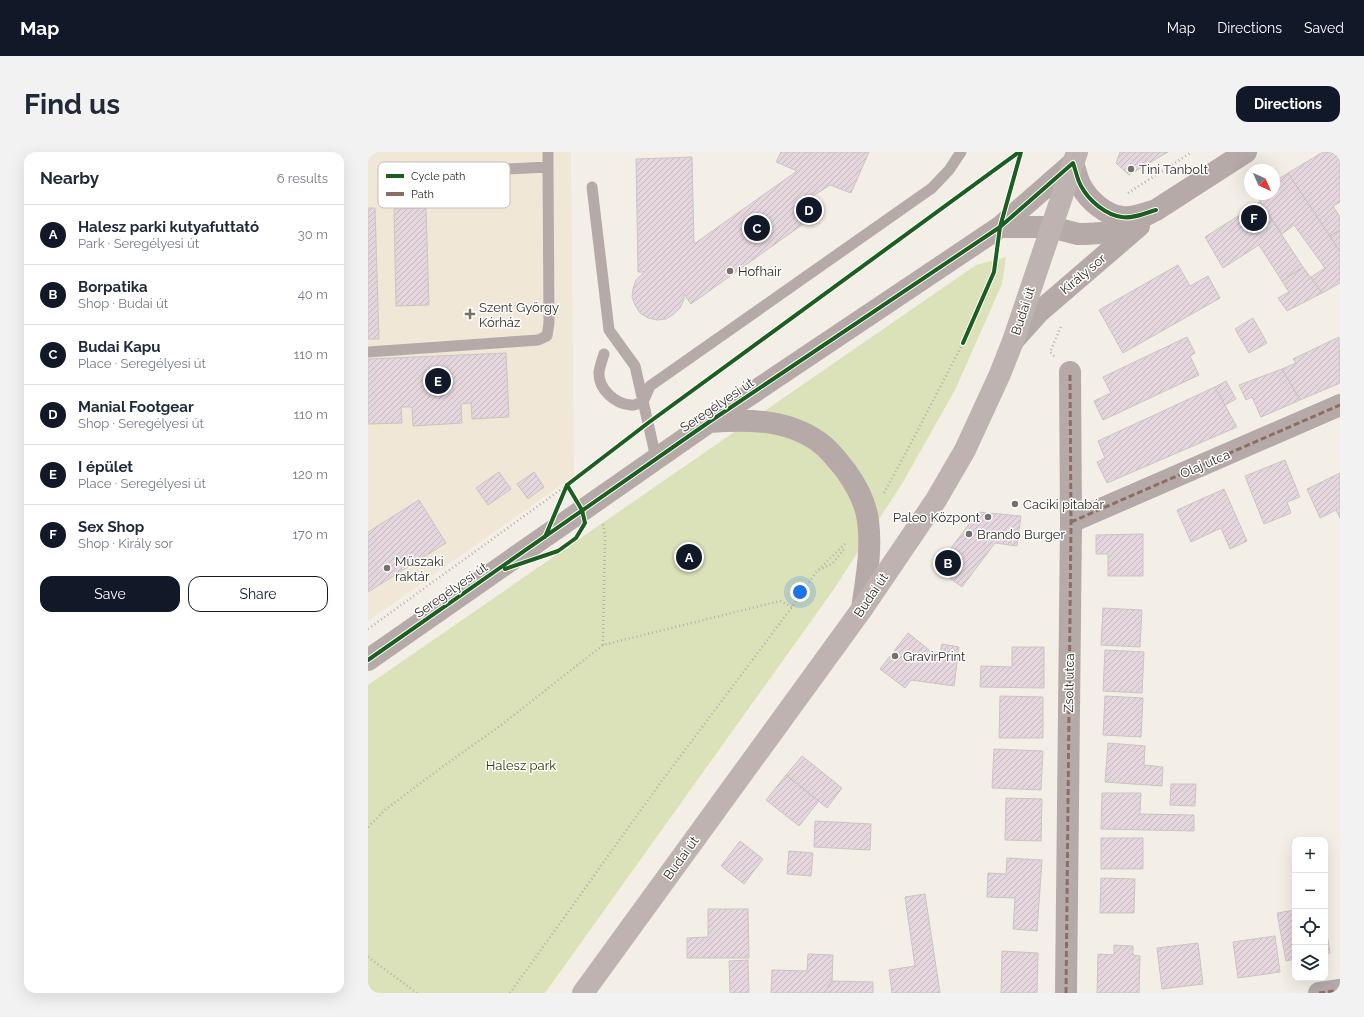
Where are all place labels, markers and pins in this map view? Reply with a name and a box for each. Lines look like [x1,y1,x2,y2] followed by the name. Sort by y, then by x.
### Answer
[1139,162,1209,177] place label: Tini Tanbolt
[1126,164,1136,174] marker: Tini Tanbolt
[796,195,822,225] pin: D
[1241,203,1267,233] pin: F
[744,213,770,243] pin: C
[738,264,782,279] place label: Hofhair
[725,266,735,276] marker: Hofhair
[479,300,559,330] place label: Szent György Kórház
[464,308,476,320] marker: Szent György Kórház
[425,366,451,396] pin: E
[1023,497,1104,512] place label: Caciki pitabár
[1010,499,1020,509] marker: Caciki pitabár
[893,510,981,525] place label: Paleo Központ
[983,512,993,522] marker: Paleo Központ
[977,527,1065,542] place label: Brando Burger
[964,529,974,539] marker: Brando Burger
[676,542,702,572] pin: A
[935,548,961,578] pin: B
[395,554,444,584] place label: Műszaki raktár
[382,563,392,573] marker: Műszaki raktár
[903,649,966,664] place label: GravirPrint
[890,651,900,661] marker: GravirPrint

